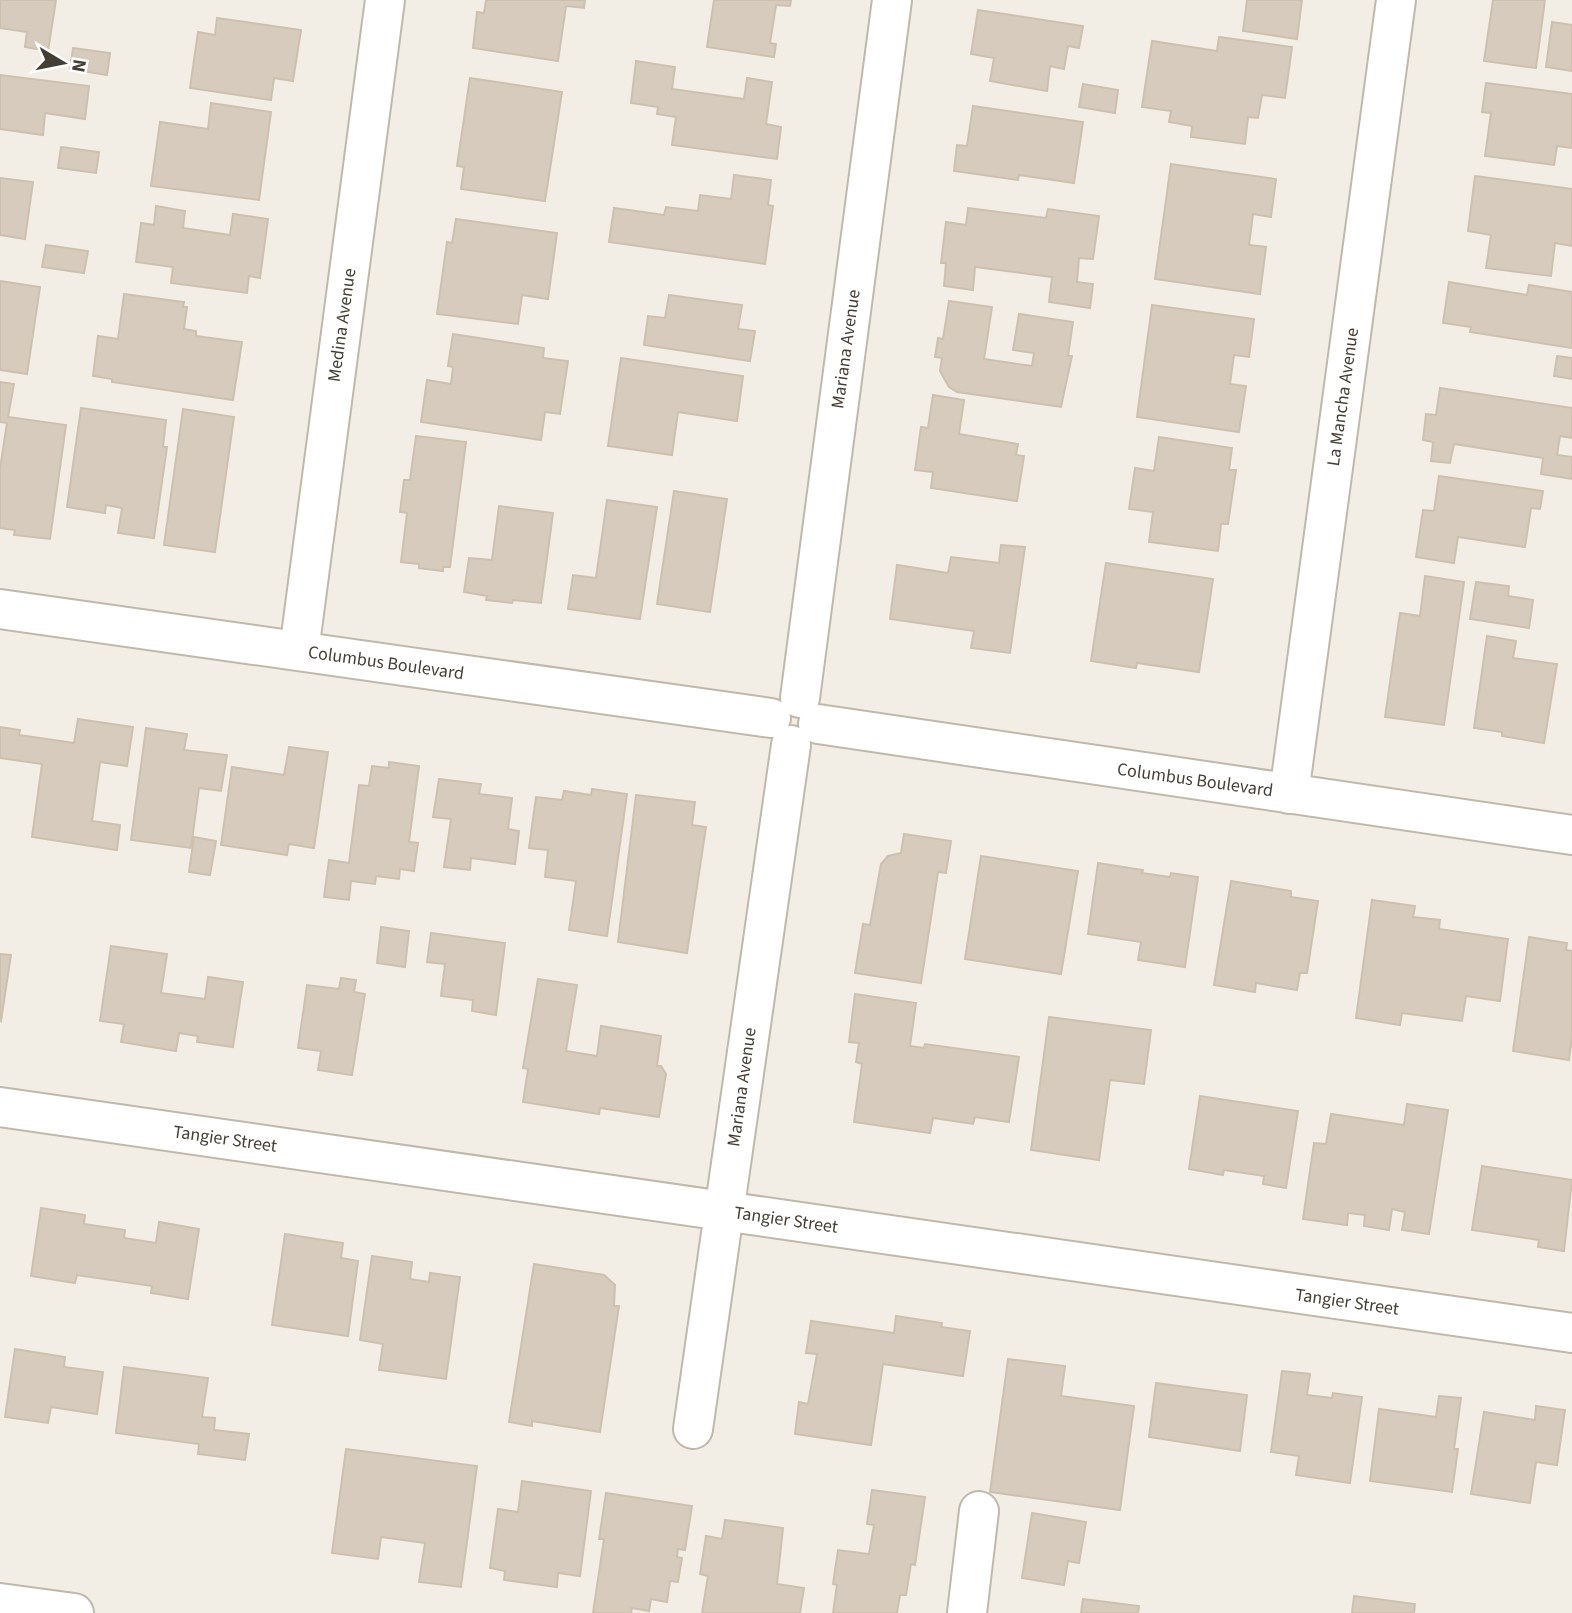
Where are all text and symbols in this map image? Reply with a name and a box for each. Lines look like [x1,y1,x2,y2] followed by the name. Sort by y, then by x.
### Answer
[28,28,98,98] north arrow
[64,57,93,74] text: N
[322,267,362,383] street label: Medina Avenue
[825,288,867,410] street label: Mariana Avenue
[1321,326,1365,468] street label: La Mancha Avenue
[306,640,466,686] street label: Columbus Boulevard
[1115,757,1275,803] street label: Columbus Boulevard
[721,1026,763,1148] street label: Mariana Avenue
[171,1119,279,1159] street label: Tangier Street
[732,1200,840,1240] street label: Tangier Street
[1293,1282,1401,1322] street label: Tangier Street

